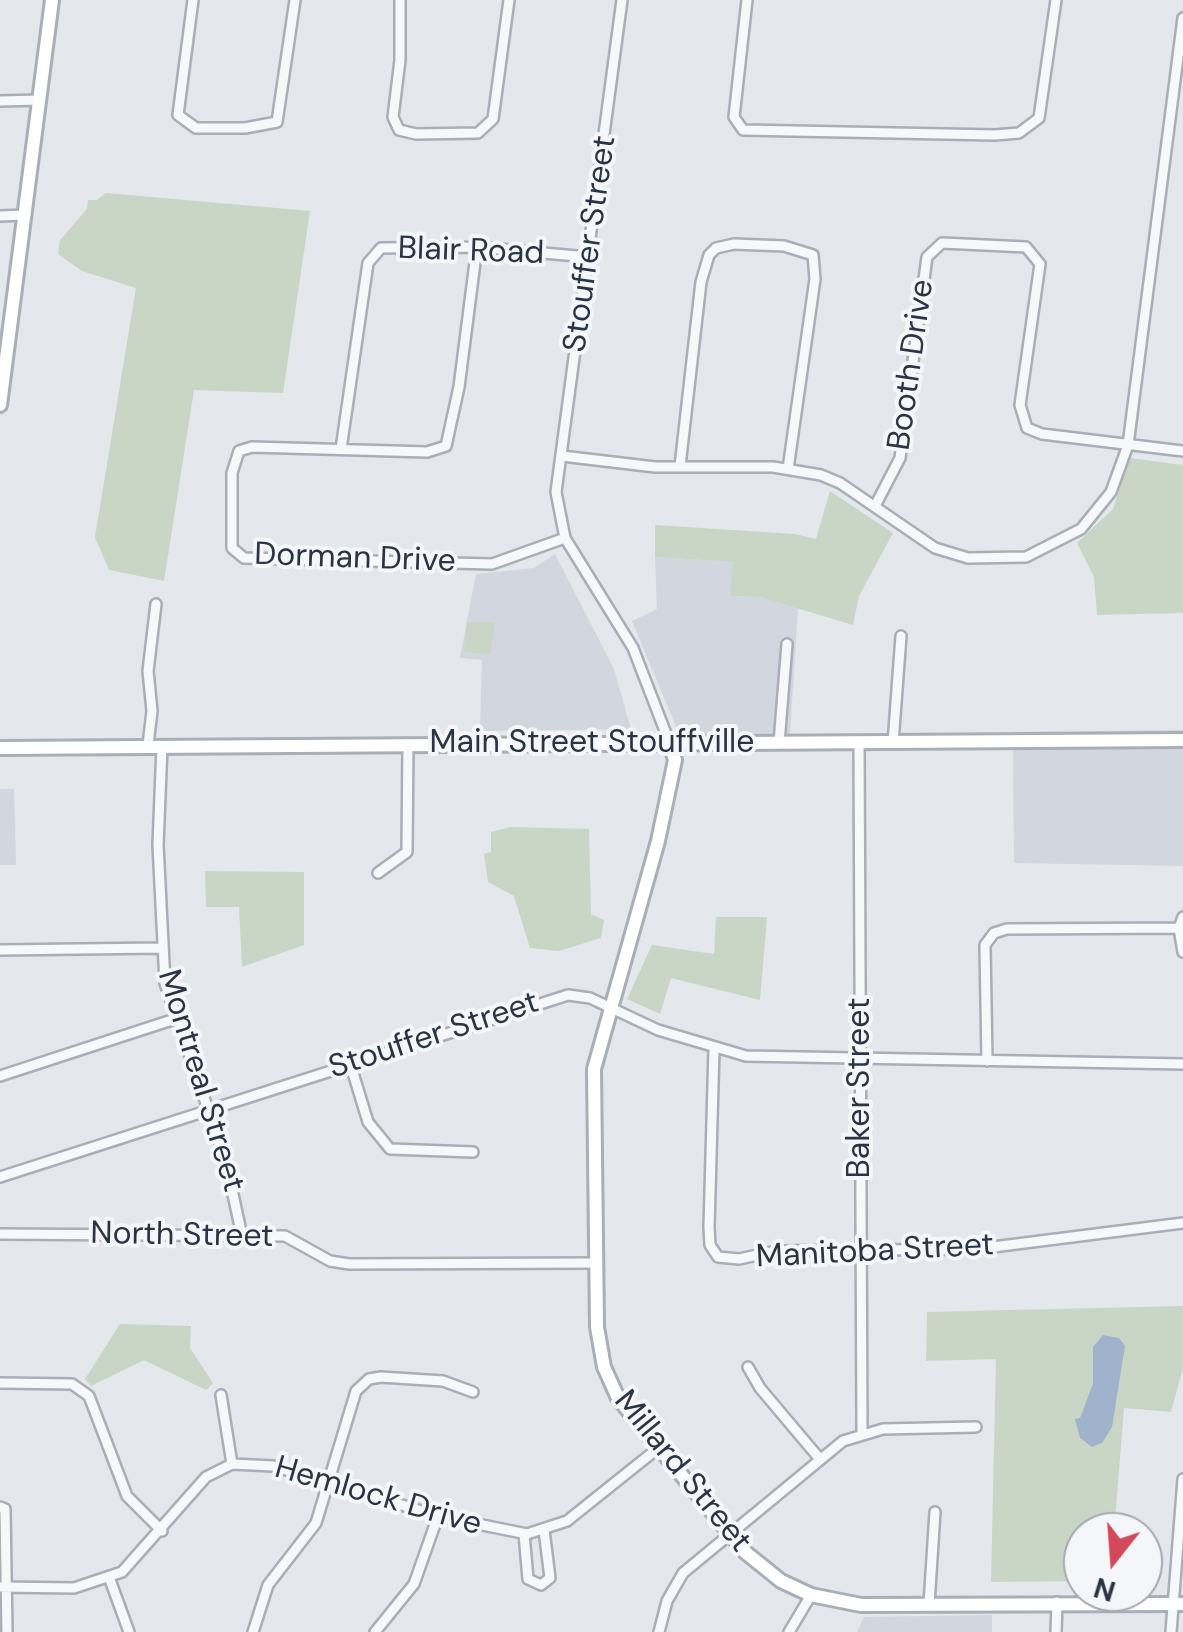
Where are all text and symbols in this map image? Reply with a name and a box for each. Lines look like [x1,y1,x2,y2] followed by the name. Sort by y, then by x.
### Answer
[557,133,625,355] street label: Stouffer Street
[397,230,545,274] street label: Blair Road
[881,277,943,453] street label: Booth Drive
[254,536,456,582] street label: Dorman Drive
[430,725,754,763] street label: Main Street Stouffville
[148,965,252,1197] street label: Montreal Street
[324,984,544,1088] street label: Stouffer Street
[842,998,880,1178] street label: Baker Street
[90,1215,274,1257] street label: North Street
[755,1227,995,1277] street label: Manitoba Street
[605,1383,759,1561] street label: Millard Street
[270,1449,486,1545] street label: Hemlock Drive
[1063,1512,1163,1612] north arrow
[1090,1569,1120,1610] text: N

